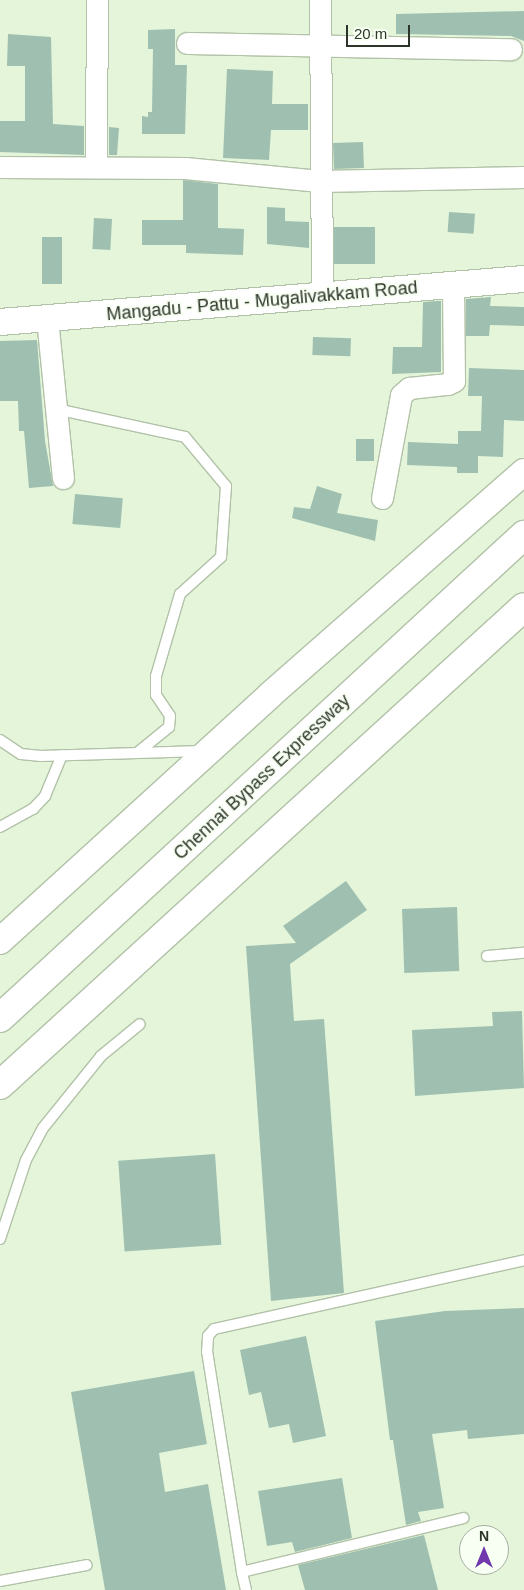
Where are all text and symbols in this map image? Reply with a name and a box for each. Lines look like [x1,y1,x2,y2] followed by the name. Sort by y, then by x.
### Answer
[349,15,413,47] scale bar
[354,25,387,42] text: 20 m
[106,277,418,325] street label: Mangadu - Pattu - Mugalivakkam Road
[169,690,355,864] street label: Chennai Bypass Expressway
[459,1525,509,1575] north arrow
[479,1528,489,1544] text: N

